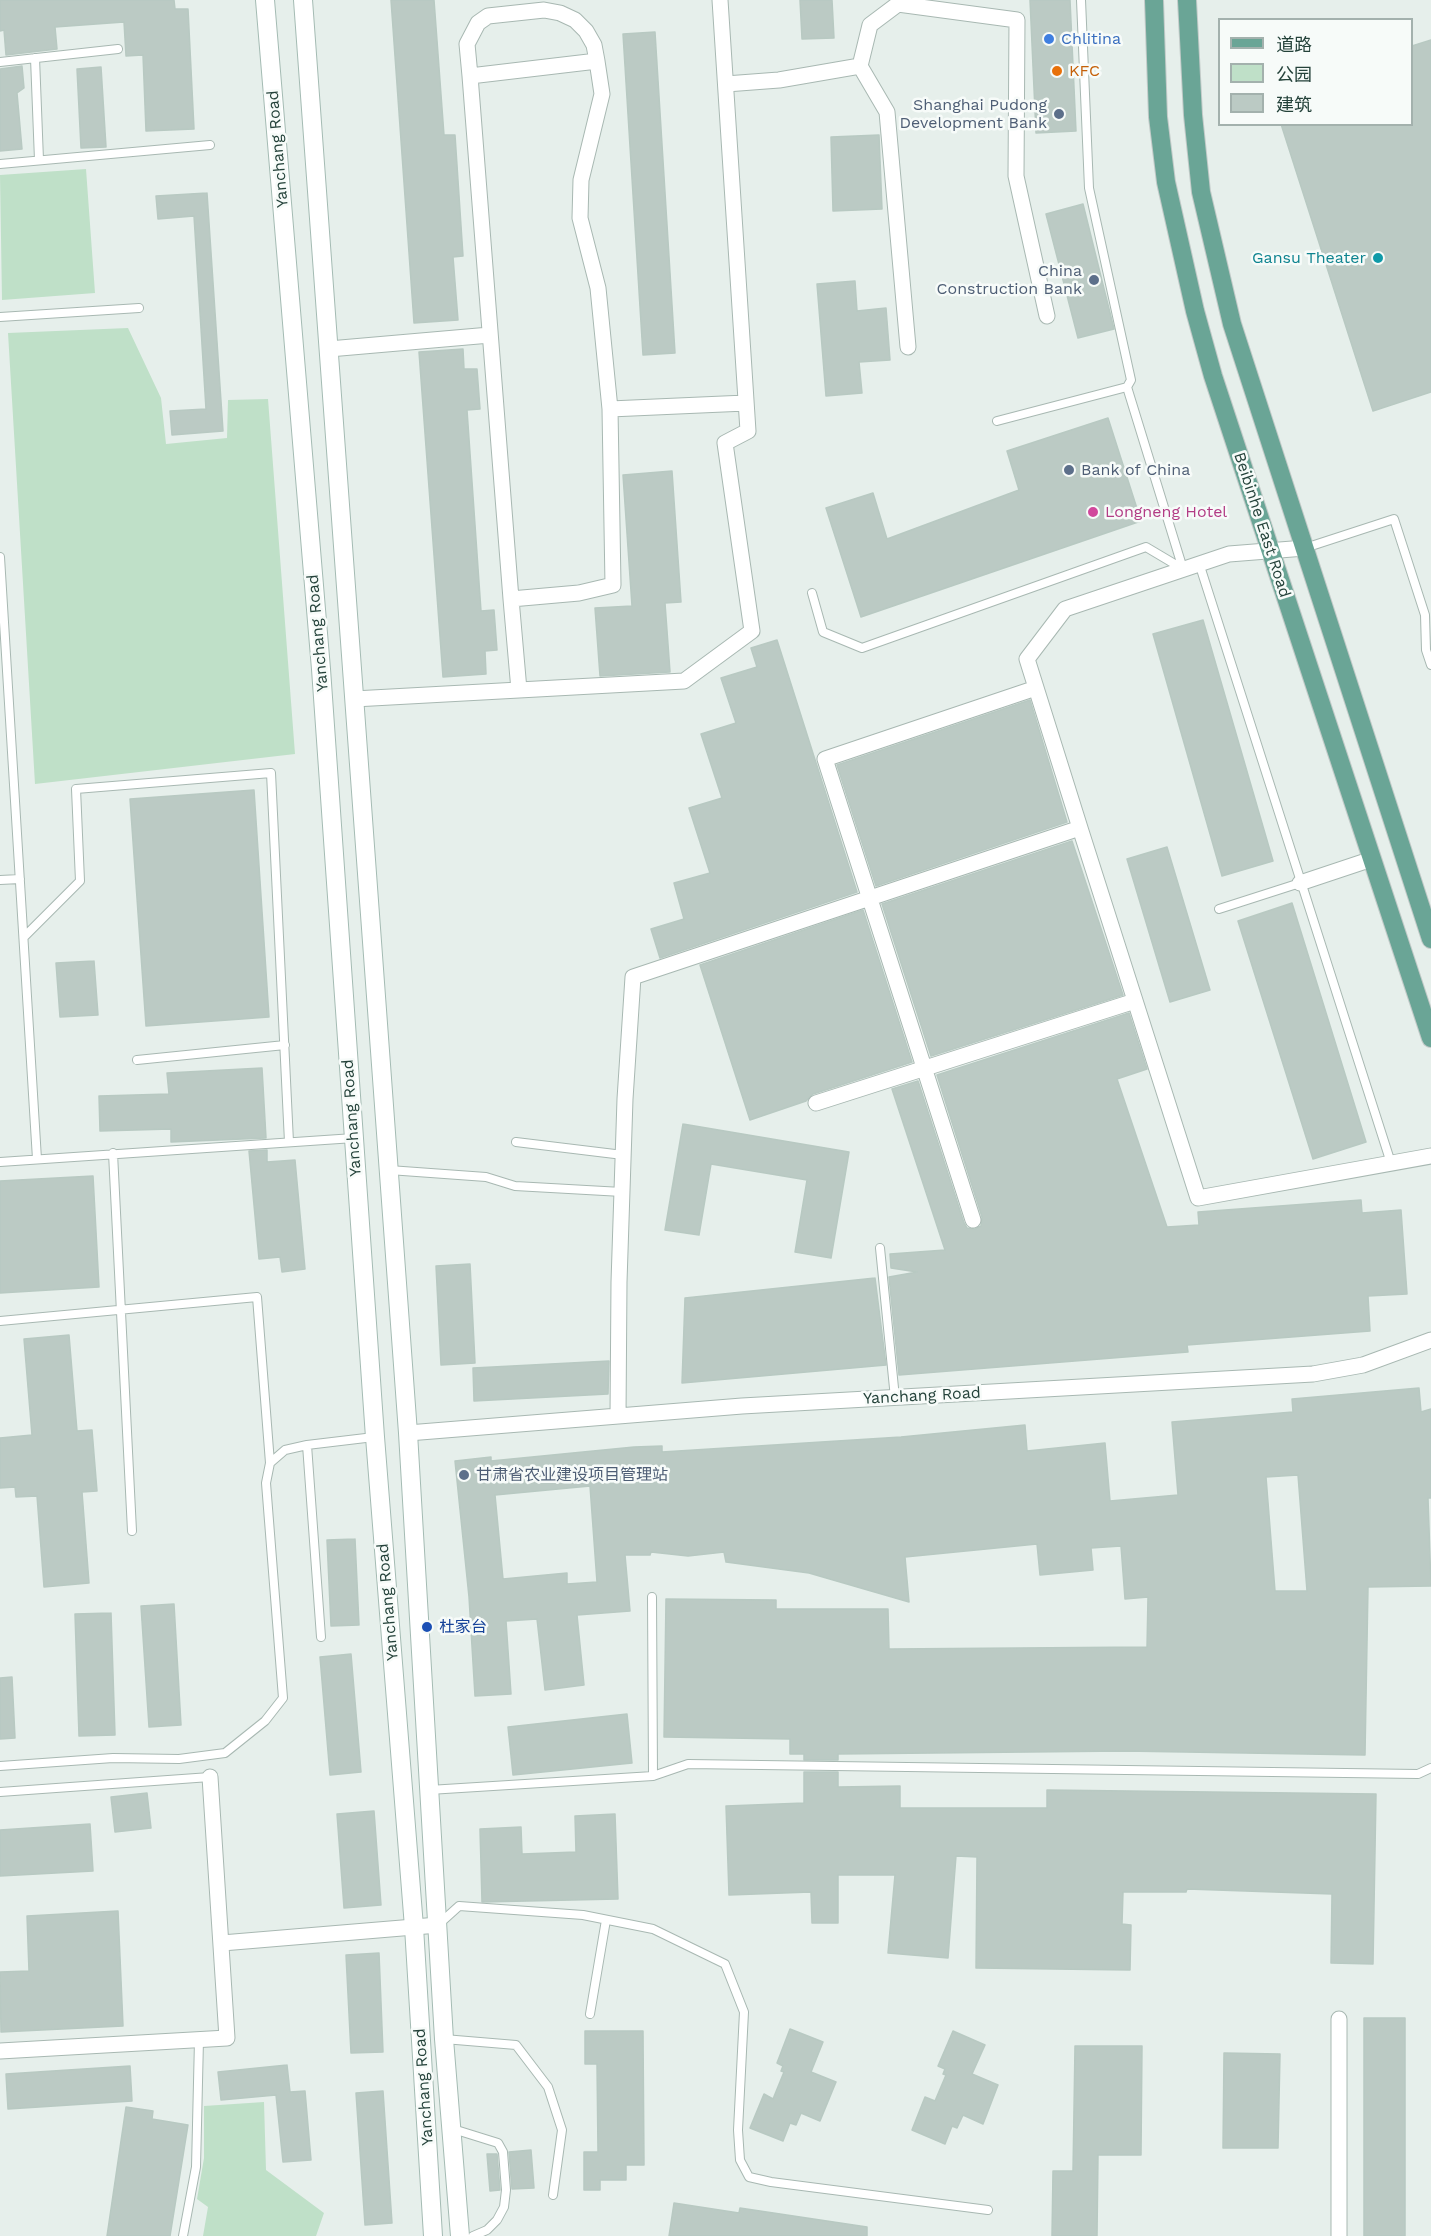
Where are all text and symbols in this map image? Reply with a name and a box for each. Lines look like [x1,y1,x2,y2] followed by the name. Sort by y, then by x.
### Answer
[1218,18,1413,126] legend
[1061,29,1121,49] place label: Chlitina
[1042,32,1056,46] marker: Chlitina
[1276,34,1312,55] text: 道路
[1069,61,1100,81] place label: KFC
[1050,64,1064,78] marker: KFC
[1276,64,1312,85] text: 公园
[263,90,293,208] street label: Yanchang Road
[1276,94,1312,115] text: 建筑
[899,95,1047,133] place label: Shanghai Pudong Development Bank
[1052,107,1066,121] marker: Shanghai Pudong Development Bank
[1252,248,1366,268] place label: Gansu Theater
[1371,251,1385,265] marker: Gansu Theater
[937,261,1082,299] place label: China Construction Bank
[1087,273,1101,287] marker: China Construction Bank
[1229,450,1295,600] street label: Beibinhe East Road
[1081,460,1190,480] place label: Bank of China
[1062,463,1076,477] marker: Bank of China
[1105,502,1227,522] place label: Longneng Hotel
[1086,505,1100,519] marker: Longneng Hotel
[303,574,333,692] street label: Yanchang Road
[338,1059,366,1177] street label: Yanchang Road
[863,1383,981,1409] street label: Yanchang Road
[476,1465,668,1485] place label: 甘肃省农业建设项目管理站
[457,1468,471,1482] marker: 甘肃省农业建设项目管理站
[373,1543,403,1661] street label: Yanchang Road
[439,1617,487,1637] place label: 杜家台
[420,1620,434,1634] marker: 杜家台
[410,2028,438,2146] street label: Yanchang Road

